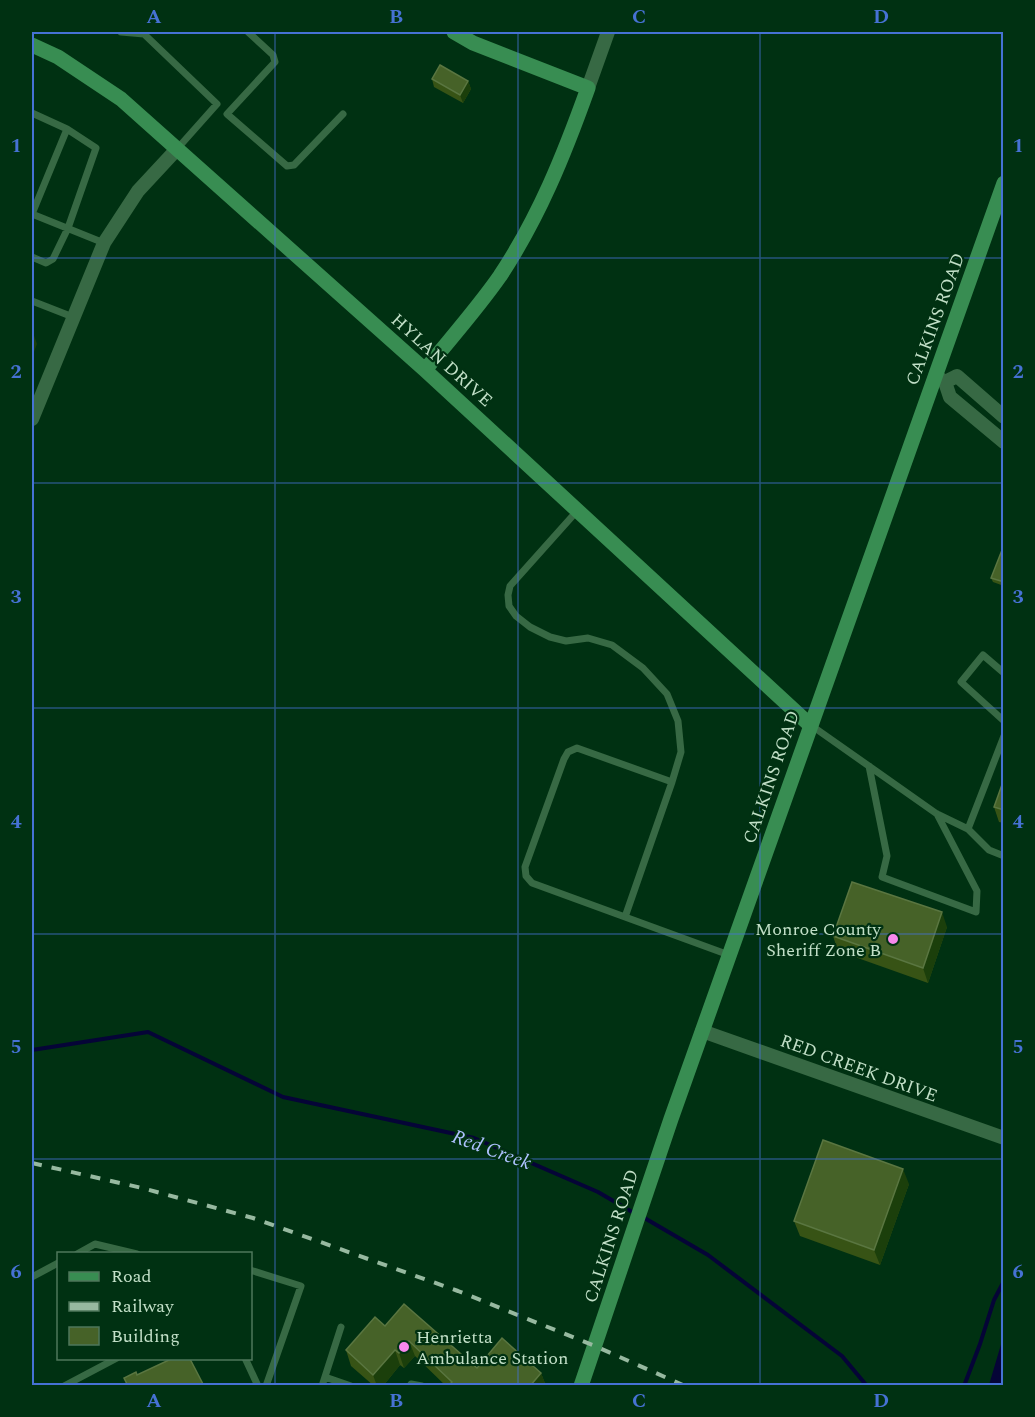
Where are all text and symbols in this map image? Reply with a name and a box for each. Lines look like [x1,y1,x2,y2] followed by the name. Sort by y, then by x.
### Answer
[146,2,162,32] text: A
[389,2,403,32] text: B
[632,2,646,32] text: C
[873,2,889,32] text: D
[10,131,22,161] text: 1
[1012,131,1024,161] text: 1
[899,249,972,389] street label: CALKINS ROAD
[385,307,499,414] street label: HYLAN DRIVE
[10,357,22,387] text: 2
[1012,357,1024,387] text: 2
[10,582,22,612] text: 3
[1012,582,1024,612] text: 3
[736,707,807,847] street label: CALKINS ROAD
[10,807,22,837] text: 4
[1012,807,1024,837] text: 4
[755,916,882,964] place label: Monroe County Sheriff Zone B
[886,932,900,946] marker: Monroe County Sheriff Zone B
[776,1027,941,1110] street label: RED CREEK DRIVE
[10,1032,22,1062] text: 5
[1012,1032,1024,1062] text: 5
[448,1122,536,1178] water label: Red Creek
[577,1166,646,1306] street label: CALKINS ROAD
[57,1252,252,1360] legend
[10,1257,22,1287] text: 6
[1012,1257,1024,1287] text: 6
[111,1263,152,1290] text: Road
[111,1293,175,1320] text: Railway
[111,1323,180,1350] text: Building
[416,1324,569,1372] place label: Henrietta Ambulance Station
[397,1340,411,1354] marker: Henrietta Ambulance Station
[146,1386,162,1416] text: A
[389,1386,403,1416] text: B
[632,1386,646,1416] text: C
[873,1386,889,1416] text: D

